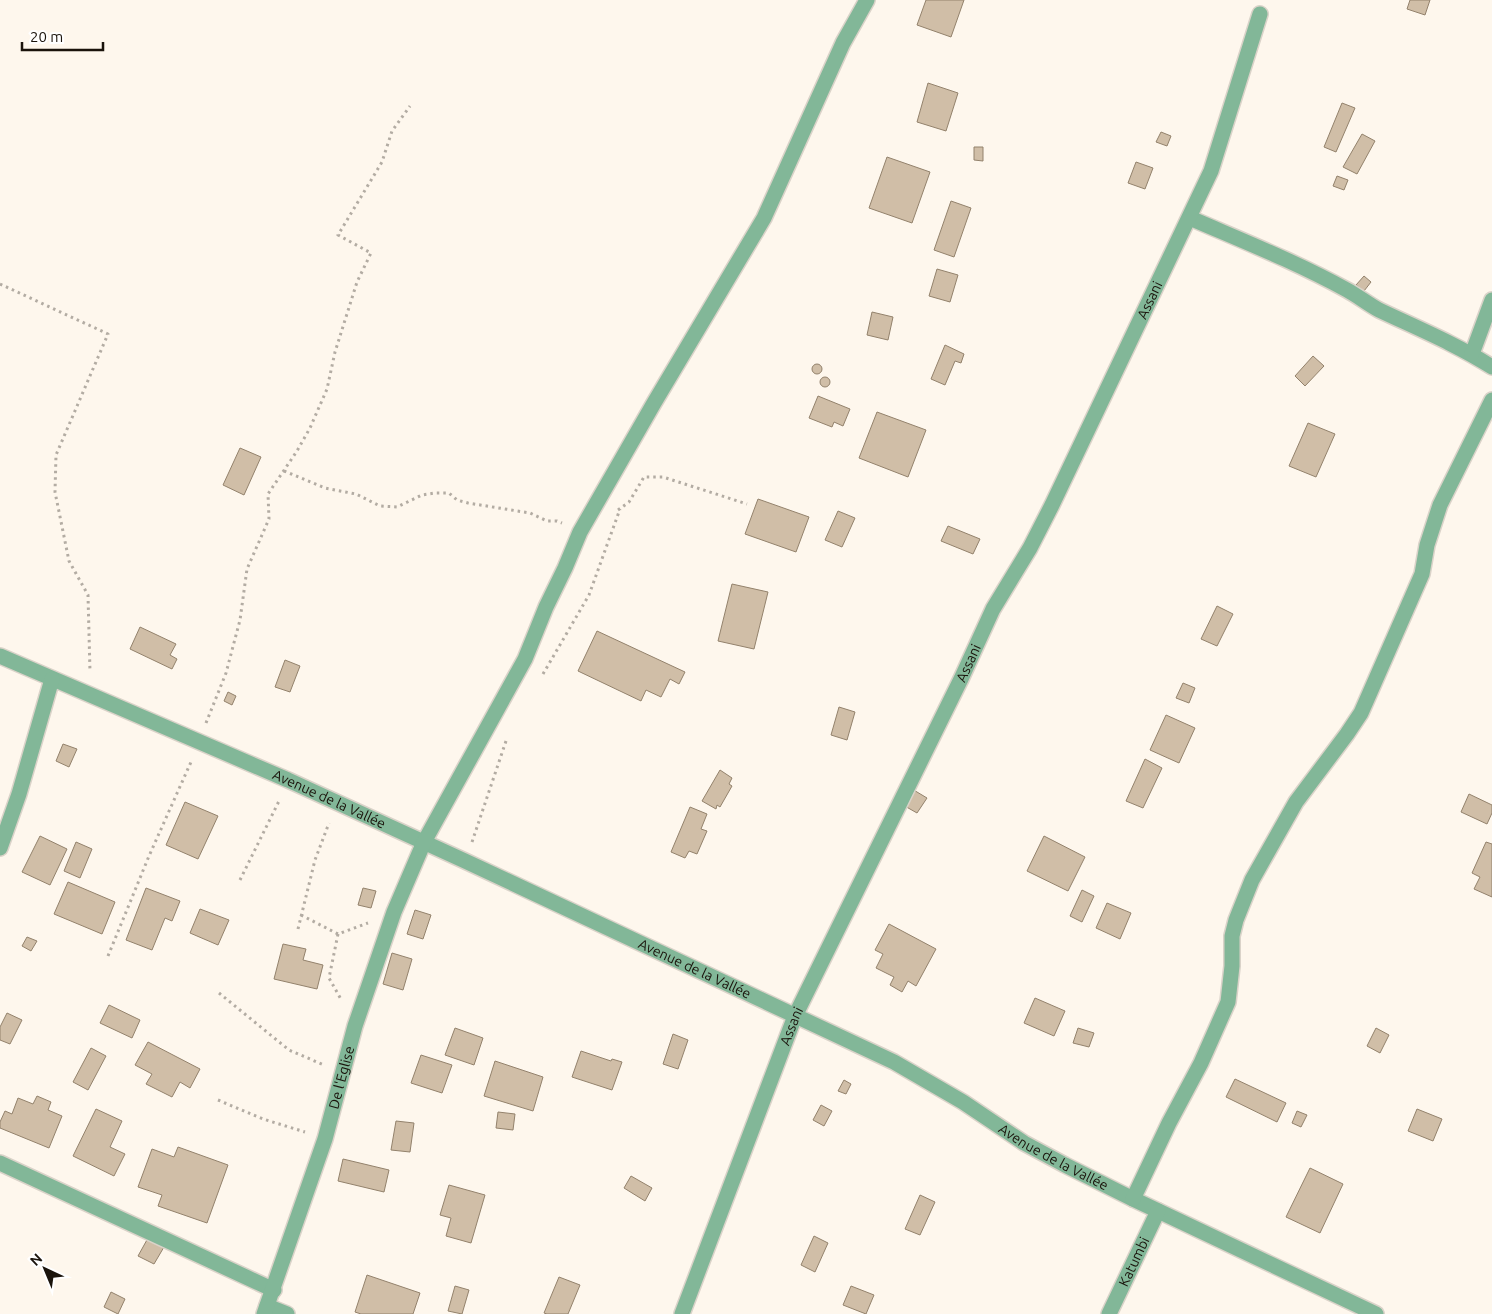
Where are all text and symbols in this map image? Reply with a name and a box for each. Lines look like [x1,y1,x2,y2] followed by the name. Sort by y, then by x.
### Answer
[22,20,104,52] scale bar
[30,28,63,45] text: 20 m
[1134,278,1165,322] street label: Assani
[953,641,984,685] street label: Assani
[270,766,388,832] street label: Avenue de la Vallée
[636,935,754,1002] street label: Avenue de la Vallée
[777,1004,806,1048] street label: Assani
[325,1044,357,1111] street label: De l'Eglise
[996,1121,1111,1193] street label: Avenue de la Vallée
[1115,1234,1153,1289] street label: Katumbi
[20,1244,70,1294] north arrow
[27,1250,45,1269] text: N

